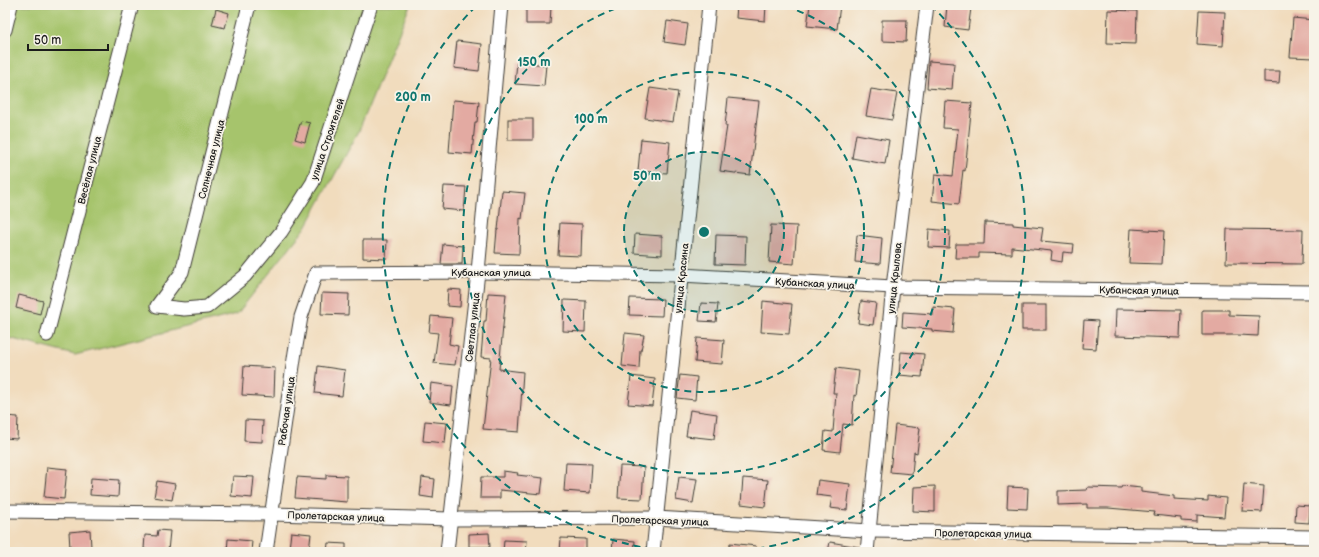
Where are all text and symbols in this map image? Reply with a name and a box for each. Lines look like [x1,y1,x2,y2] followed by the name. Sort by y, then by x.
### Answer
[28,26,108,52] scale bar
[34,33,61,48] text: 50 m
[518,55,550,70] text: 150 m
[395,90,431,105] text: 200 m
[308,97,348,182] street label: улица Строителей
[574,112,608,127] text: 100 m
[196,118,228,200] street label: Солнечная улица
[76,135,104,206] street label: Весёлая улица
[633,169,661,184] text: 50 m
[697,225,711,239] centre of rings
[672,242,692,314] street label: улица Красина
[885,242,905,314] street label: улица Крылова
[451,267,531,279] street label: Кубанская улица
[775,276,855,292] street label: Кубанская улица
[1099,284,1179,298] street label: Кубанская улица
[463,292,483,362] street label: Светлая улица
[276,376,298,447] street label: Рабочая улица
[287,509,385,525] street label: Пролетарская улица
[611,513,709,529] street label: Пролетарская улица
[934,527,1032,541] street label: Пролетарская улица

